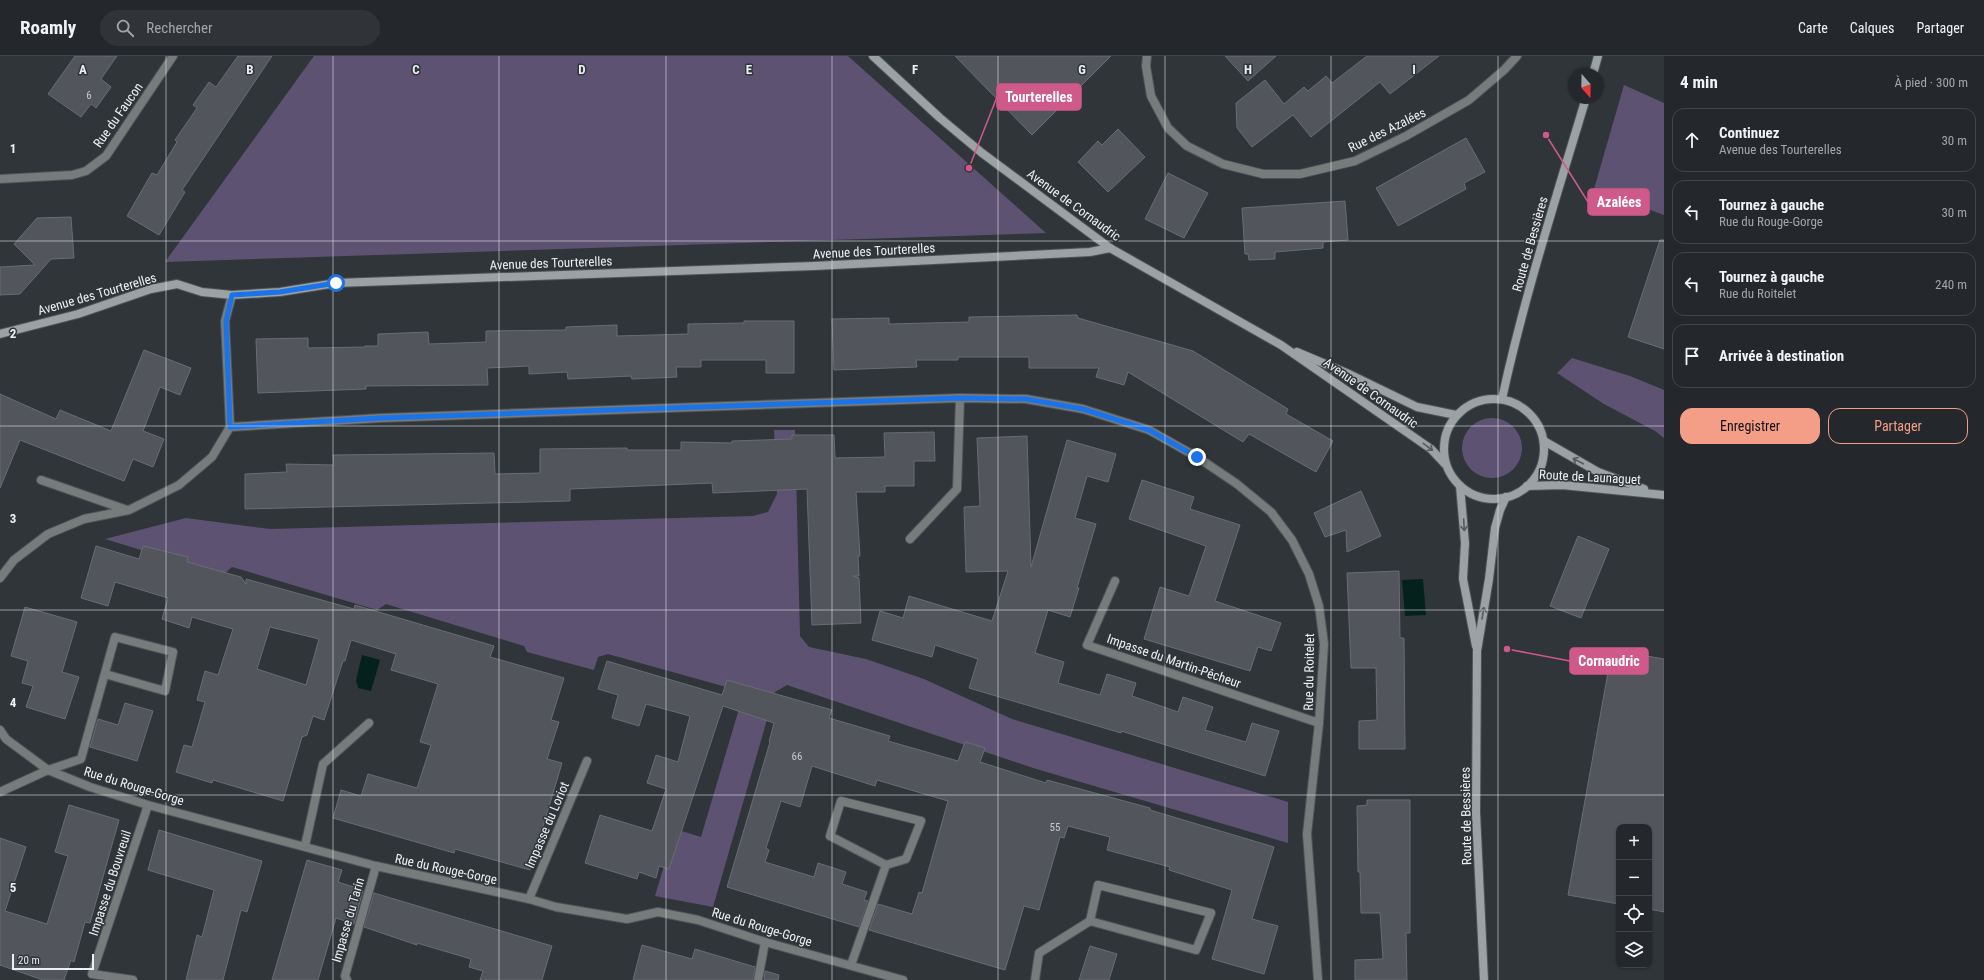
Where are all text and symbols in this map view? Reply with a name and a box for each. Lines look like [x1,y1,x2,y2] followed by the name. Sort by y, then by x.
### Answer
[100,10,380,46] search box
[20,16,76,39] text: Roamly
[114,17,136,39] icon: search
[146,19,213,37] text: Rechercher
[1798,20,1828,36] text: Carte
[1850,20,1894,36] text: Calques
[1916,20,1964,36] text: Partager
[79,62,87,77] text: A
[246,62,254,77] text: B
[412,62,420,77] text: C
[578,62,586,77] text: D
[746,62,753,77] text: E
[912,62,918,77] text: F
[1078,62,1086,77] text: G
[1244,62,1252,77] text: H
[1412,62,1416,77] text: I
[1568,68,1604,104] north arrow
[1680,72,1718,92] text: 4 min
[1894,75,1968,90] text: À pied · 300 m
[90,80,146,150] street label: Rue du Faucon
[997,84,1081,110] callout: Tourterelles
[86,89,92,102] house number: 6
[1005,89,1073,105] text: Tourterelles
[1346,105,1428,155] street label: Rue des Azalées
[1719,124,1780,142] text: Continuez
[1681,129,1703,151] icon: ahead
[1941,133,1967,148] text: 30 m
[10,141,16,156] text: 1
[1719,142,1842,157] text: Avenue des Tourterelles
[1024,166,1124,244] street label: Avenue de Cornaudric
[1588,189,1649,215] callout: Azalées
[1597,194,1641,210] text: Azalées
[1509,195,1551,293] street label: Route de Bessières
[1719,196,1824,214] text: Tournez à gauche
[1681,201,1703,223] icon: left
[1941,205,1967,220] text: 30 m
[1719,214,1823,229] text: Rue du Rouge-Gorge
[812,240,936,262] street label: Avenue des Tourterelles
[489,253,613,273] street label: Avenue des Tourterelles
[1719,268,1824,286] text: Tournez à gauche
[36,270,158,318] street label: Avenue des Tourterelles
[1681,273,1703,295] icon: left
[327,274,345,292] route start
[1935,277,1967,292] text: 240 m
[1719,286,1796,301] text: Rue du Roitelet
[10,326,17,341] text: 2
[1681,345,1703,367] icon: arrive
[1719,347,1844,365] text: Arrivée à destination
[1321,355,1421,431] street label: Avenue de Cornaudric
[1680,408,1820,444] button: Enregistrer
[1828,408,1968,444] button: Partager
[1423,443,1434,451] one-way arrow
[1188,448,1206,466] route end
[1572,457,1584,464] one-way arrow
[1539,467,1641,487] street label: Route de Launaguet
[10,511,16,526] text: 3
[1460,518,1467,531] one-way arrow
[1480,607,1488,620] one-way arrow
[1105,631,1243,691] street label: Impasse du Martin-Pêcheur
[1301,633,1317,711] street label: Rue du Roitelet
[1570,648,1648,674] callout: Cornaudric
[1578,653,1640,669] text: Cornaudric
[10,695,17,710] text: 4
[792,750,802,763] house number: 66
[82,764,186,808] street label: Rue du Rouge-Gorge
[1458,767,1474,865] street label: Route de Bessières
[522,779,572,870] street label: Impasse du Loriot
[1050,821,1060,834] house number: 55
[1616,824,1652,968] map controls
[1616,824,1652,860] button: +
[86,828,134,938] street label: Impasse du Bouvreuil
[394,851,498,887] street label: Rue du Rouge-Gorge
[1616,860,1652,896] button: −
[329,876,367,964] street label: Impasse du Tarin
[10,880,17,895] text: 5
[1616,896,1652,932] button: locate
[710,905,814,949] street label: Rue du Rouge-Gorge
[1616,932,1652,968] button: layers
[12,952,94,971] scale bar
[18,954,40,967] text: 20 m

